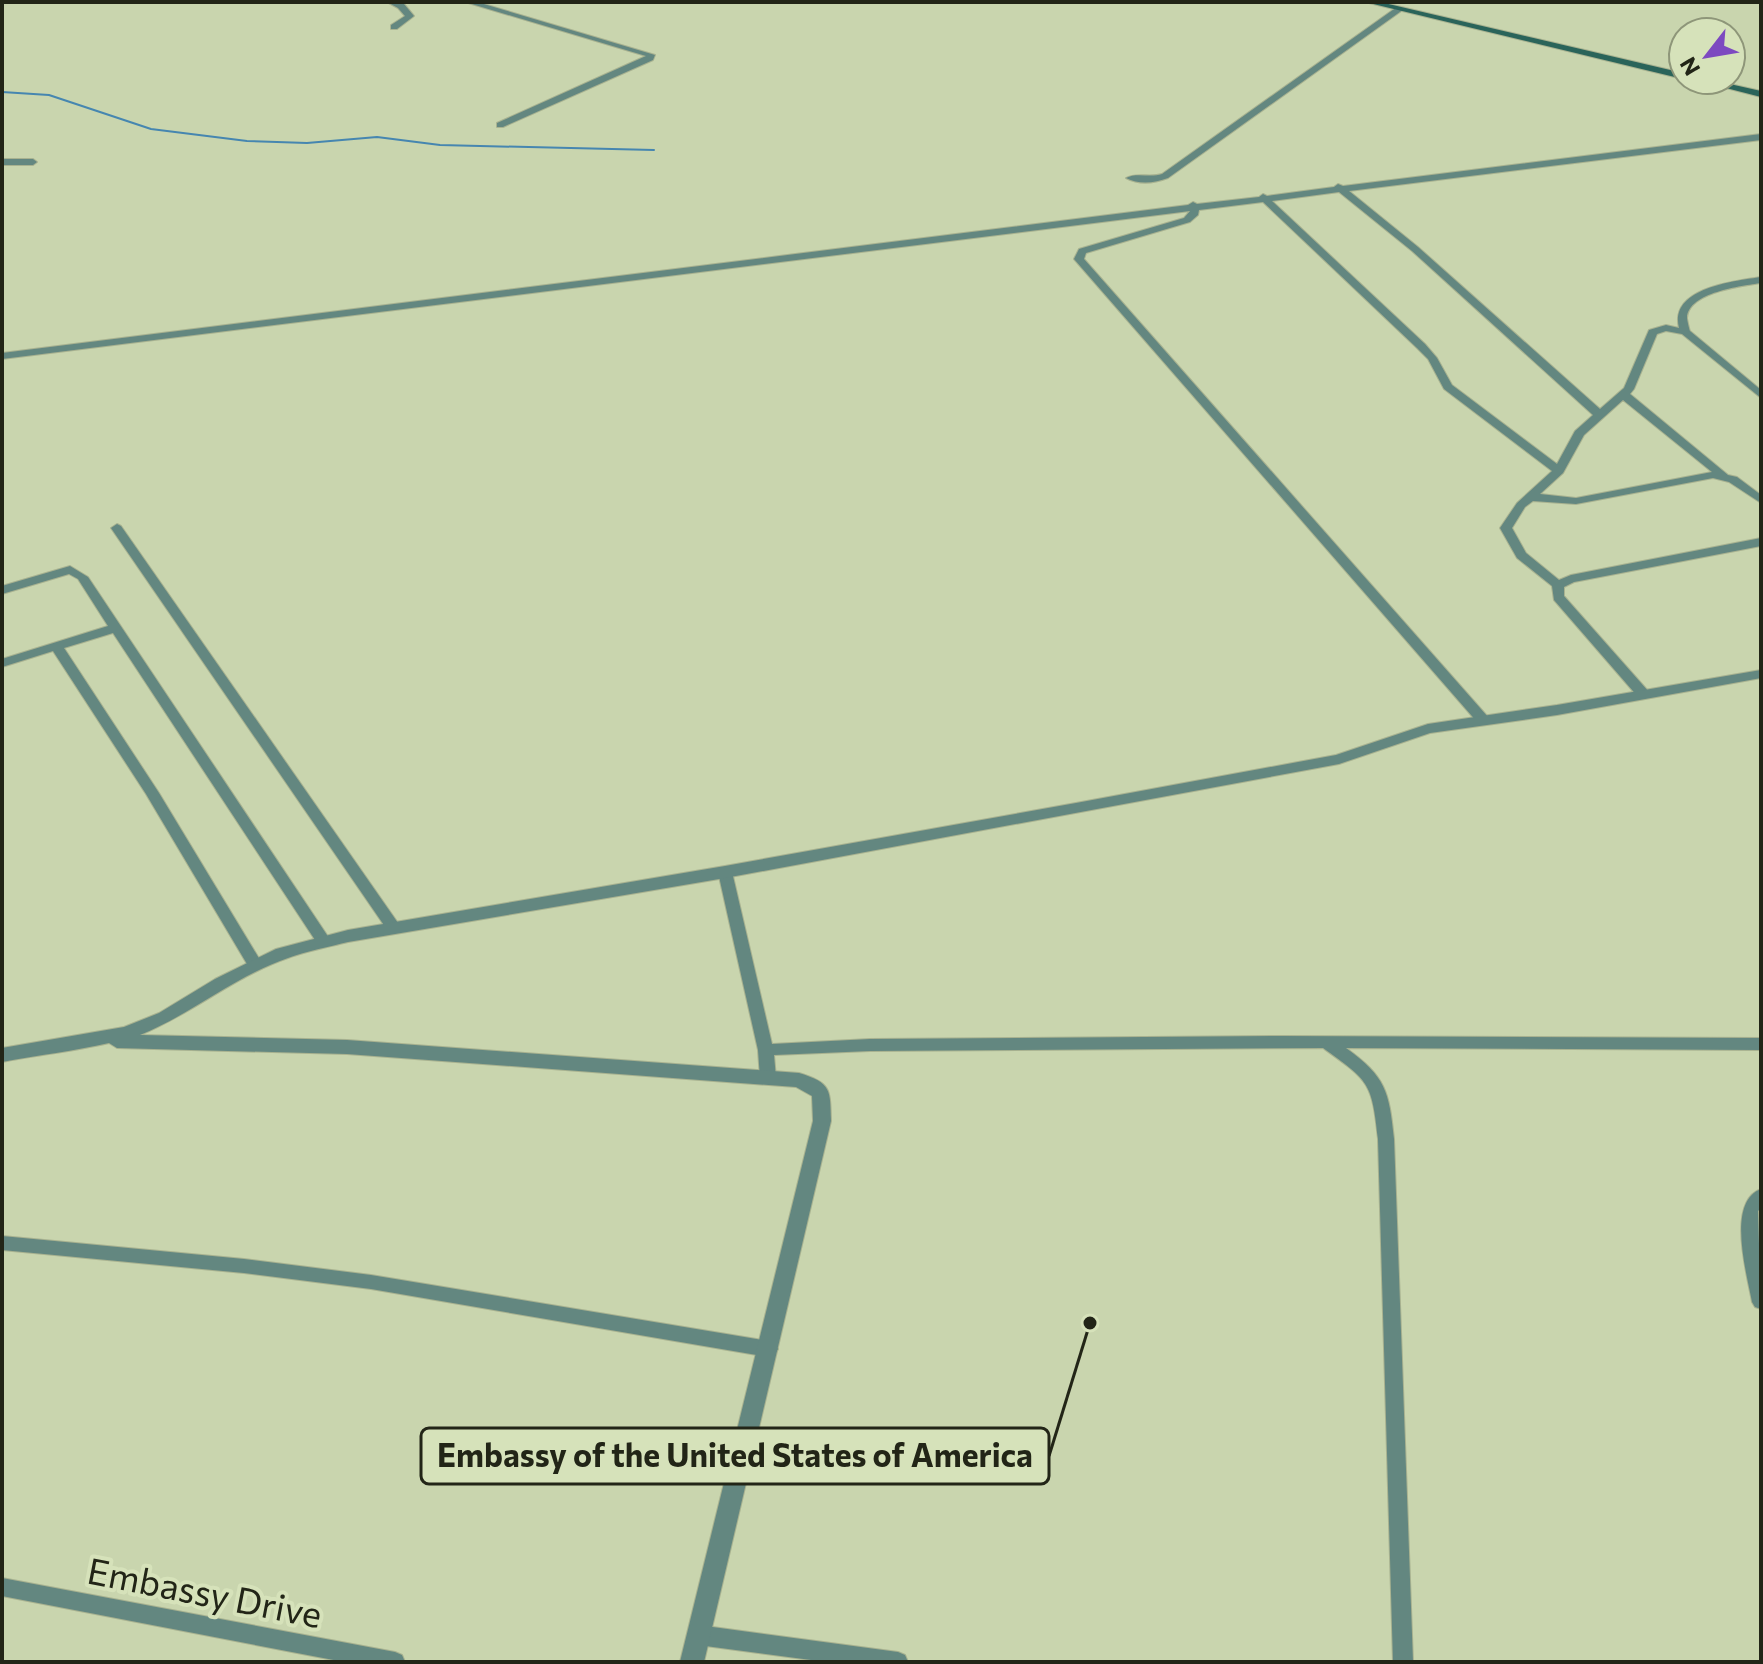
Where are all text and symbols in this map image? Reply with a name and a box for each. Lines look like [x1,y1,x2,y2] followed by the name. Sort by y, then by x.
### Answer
[1667,16,1747,96] north arrow
[1674,53,1705,81] text: N
[421,1428,1049,1484] callout: Embassy of the United States of America
[437,1434,1033,1474] text: Embassy of the United States of America
[84,1547,326,1635] street label: Embassy Drive

